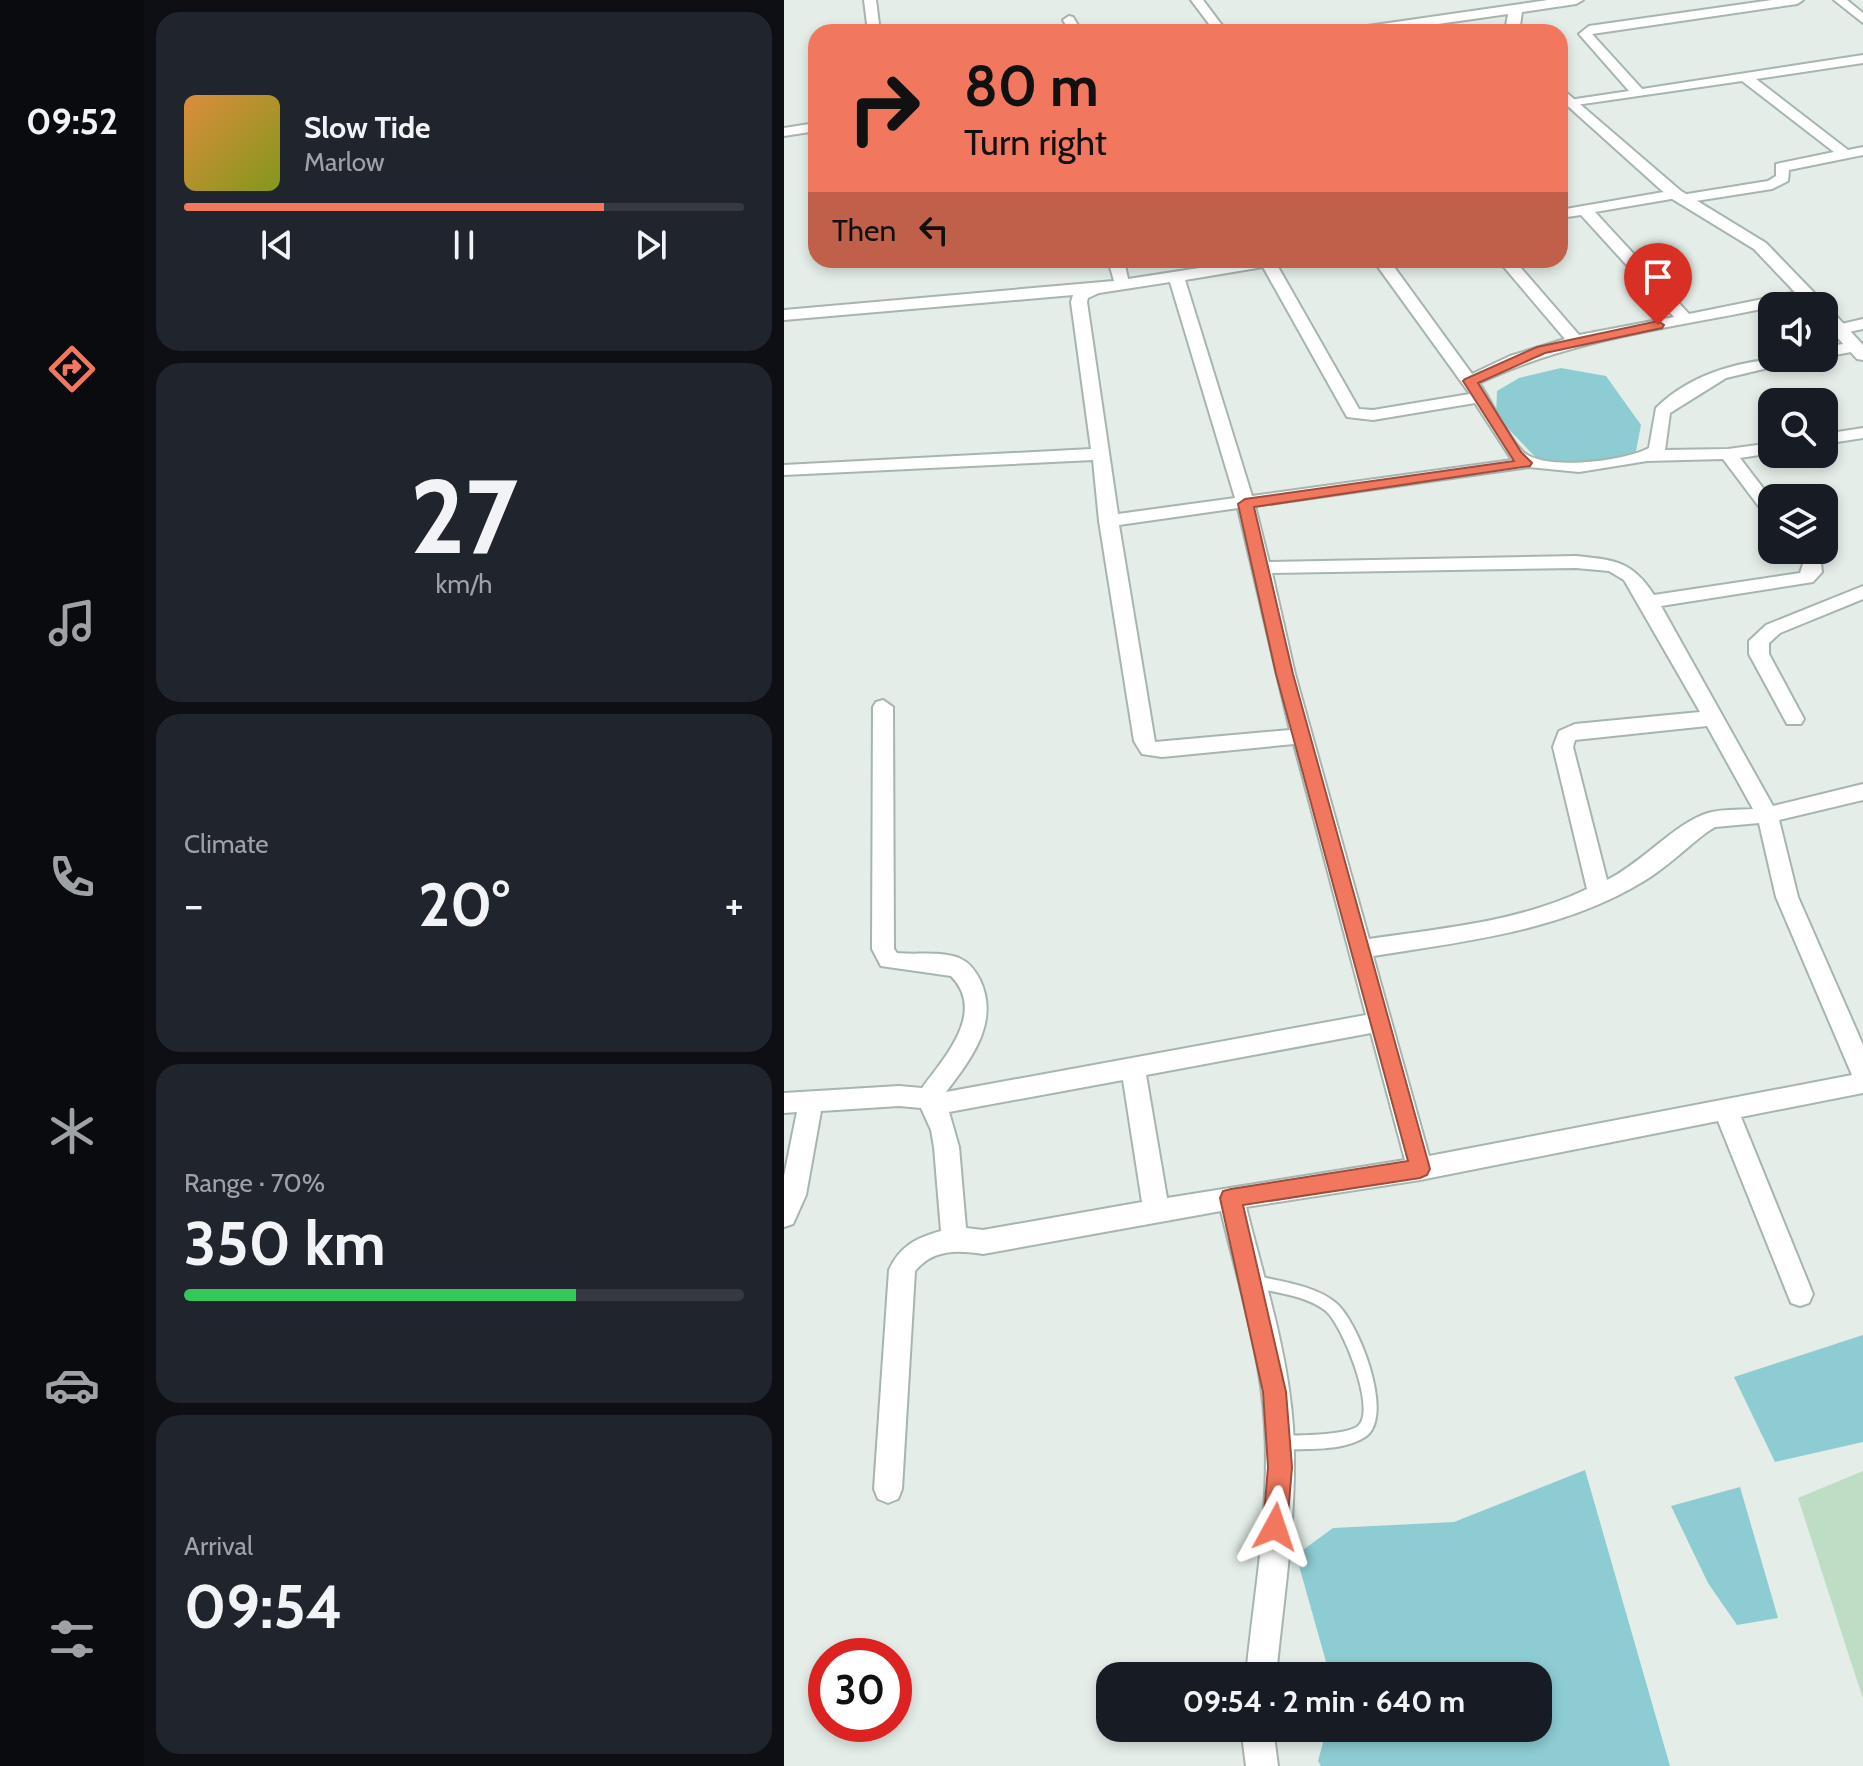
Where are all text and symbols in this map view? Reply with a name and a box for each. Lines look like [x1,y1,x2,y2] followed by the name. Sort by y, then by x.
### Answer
[964,52,1099,120] text: 80 m
[832,56,936,160] icon: right
[26,99,118,143] text: 09:52
[304,109,431,146] text: Slow Tide
[964,120,1107,164] text: Turn right
[304,146,385,178] text: Marlow
[912,208,956,252] icon: left
[832,212,896,249] text: Then
[255,223,299,267] icon: previous
[442,223,486,267] icon: pause
[629,223,673,267] icon: next
[1624,243,1692,325] pin
[1636,255,1680,299] icon: arrive
[1758,292,1838,564] map controls
[1758,292,1838,372] button: sound
[44,341,100,397] icon: directions
[1758,388,1838,468] button: search
[410,453,518,579] text: 27
[1758,484,1838,564] button: layers
[436,568,492,600] text: km/h
[44,595,100,651] icon: music
[184,828,269,860] text: Climate
[44,849,100,905] icon: phone
[418,868,510,941] text: 20°
[184,878,203,931] text: −
[725,878,744,931] text: +
[44,1103,100,1159] icon: climate
[184,1167,325,1199] text: Range · 70%
[184,1207,386,1280] text: 350 km
[44,1357,100,1413] icon: car
[1233,1485,1317,1569] position arrow
[184,1530,253,1562] text: Arrival
[184,1570,343,1643] text: 09:54
[44,1611,100,1667] icon: filters
[808,1638,912,1742] speed limit sign: 30
[1183,1683,1465,1720] text: 09:54 · 2 min · 640 m

